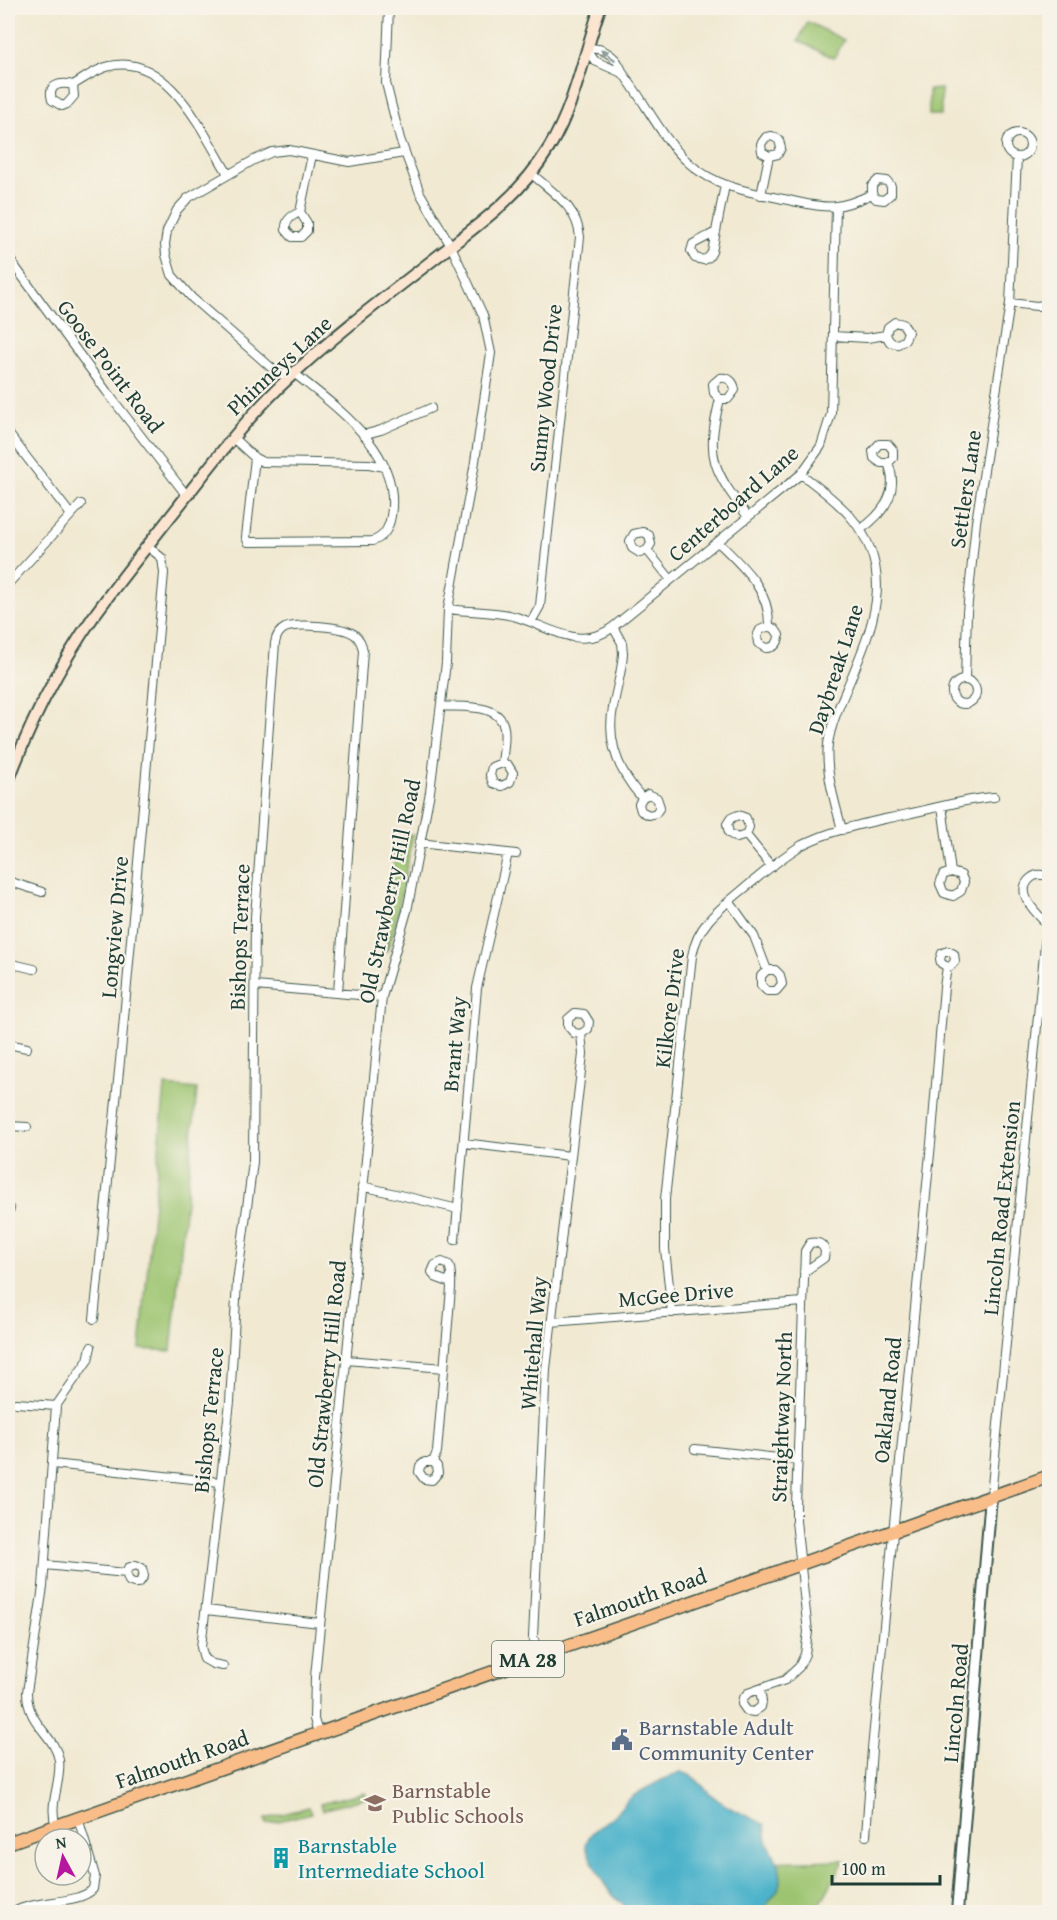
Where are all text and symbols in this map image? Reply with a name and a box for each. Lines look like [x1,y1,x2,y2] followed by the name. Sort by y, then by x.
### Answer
[601,49,617,61] one-way arrow
[50,293,172,440] street label: Goose Point Road
[520,302,570,474] street label: Sunny Wood Drive
[219,308,339,422] street label: Phinneys Lane
[941,428,989,550] street label: Settlers Lane
[661,437,805,569] street label: Centerboard Lane
[799,600,871,738] street label: Daybreak Lane
[350,776,428,1006] street label: Old Strawberry Hill Road
[92,855,136,999] street label: Longview Drive
[220,863,258,1011] street label: Bishops Terrace
[646,946,692,1070] street label: Kilkore Drive
[434,995,474,1093] street label: Brant Way
[974,1098,1028,1317] street label: Lincoln Road Extension
[298,1258,354,1489] street label: Old Strawberry Hill Road
[617,1273,735,1315] street label: McGee Drive
[511,1275,555,1411] street label: Whitehall Way
[762,1330,800,1503] street label: Straightway North
[864,1335,910,1465] street label: Oakland Road
[184,1345,232,1495] street label: Bishops Terrace
[569,1559,711,1635] street label: Falmouth Road
[492,1641,564,1677] road number: MA 28
[934,1642,976,1764] street label: Lincoln Road
[639,1711,814,1768] place label: Barnstable Adult Community Center
[111,1721,253,1797] street label: Falmouth Road
[610,1728,634,1752] public building icon: Barnstable Adult Community Center
[392,1774,524,1831] place label: Barnstable Public Schools
[363,1791,387,1815] school or university icon: Barnstable Public Schools
[33,1827,93,1887] north arrow
[54,1829,68,1855] text: N
[298,1829,485,1886] place label: Barnstable Intermediate School
[269,1846,293,1870] building icon: Barnstable Intermediate School
[832,1848,940,1886] scale bar
[841,1855,886,1882] text: 100 m

